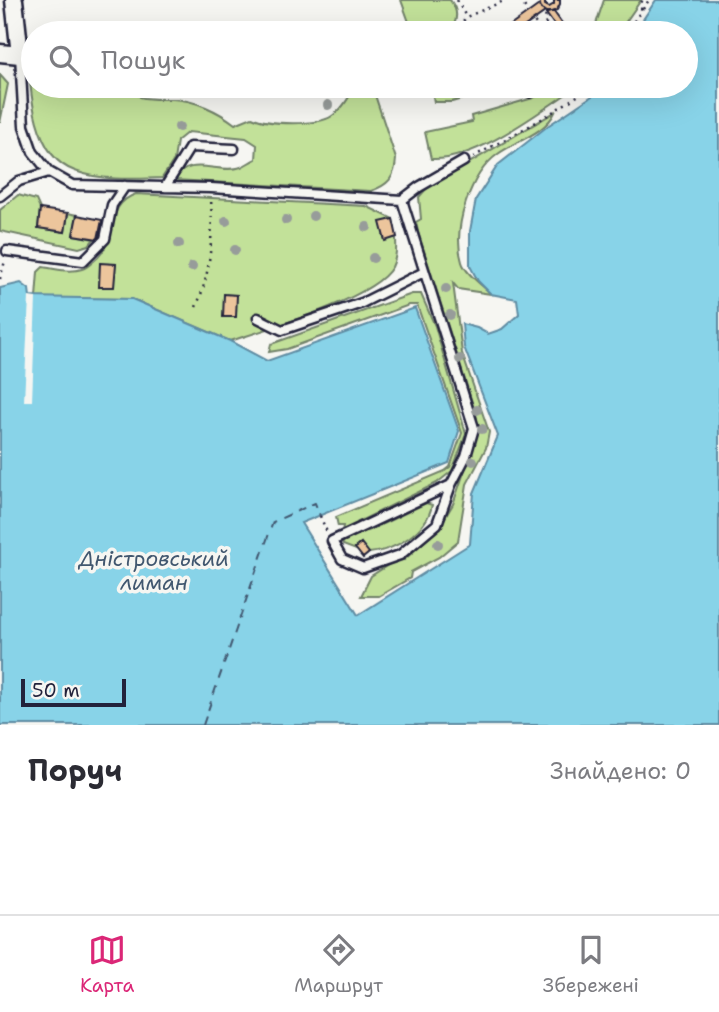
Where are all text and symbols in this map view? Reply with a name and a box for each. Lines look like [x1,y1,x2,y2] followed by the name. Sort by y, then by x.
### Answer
[21,21,698,98] search box
[45,41,83,79] icon: search
[101,42,185,77] text: Пошук
[77,545,229,597] water label: Дністровський лиман
[21,676,126,708] scale bar
[32,678,80,703] text: 50 m
[28,750,122,791] text: Поруч
[550,756,691,786] text: Знайдено: 0
[80,931,134,998] tab: Карта
[294,931,383,998] tab: Маршрут
[543,931,639,998] tab: Збережені

